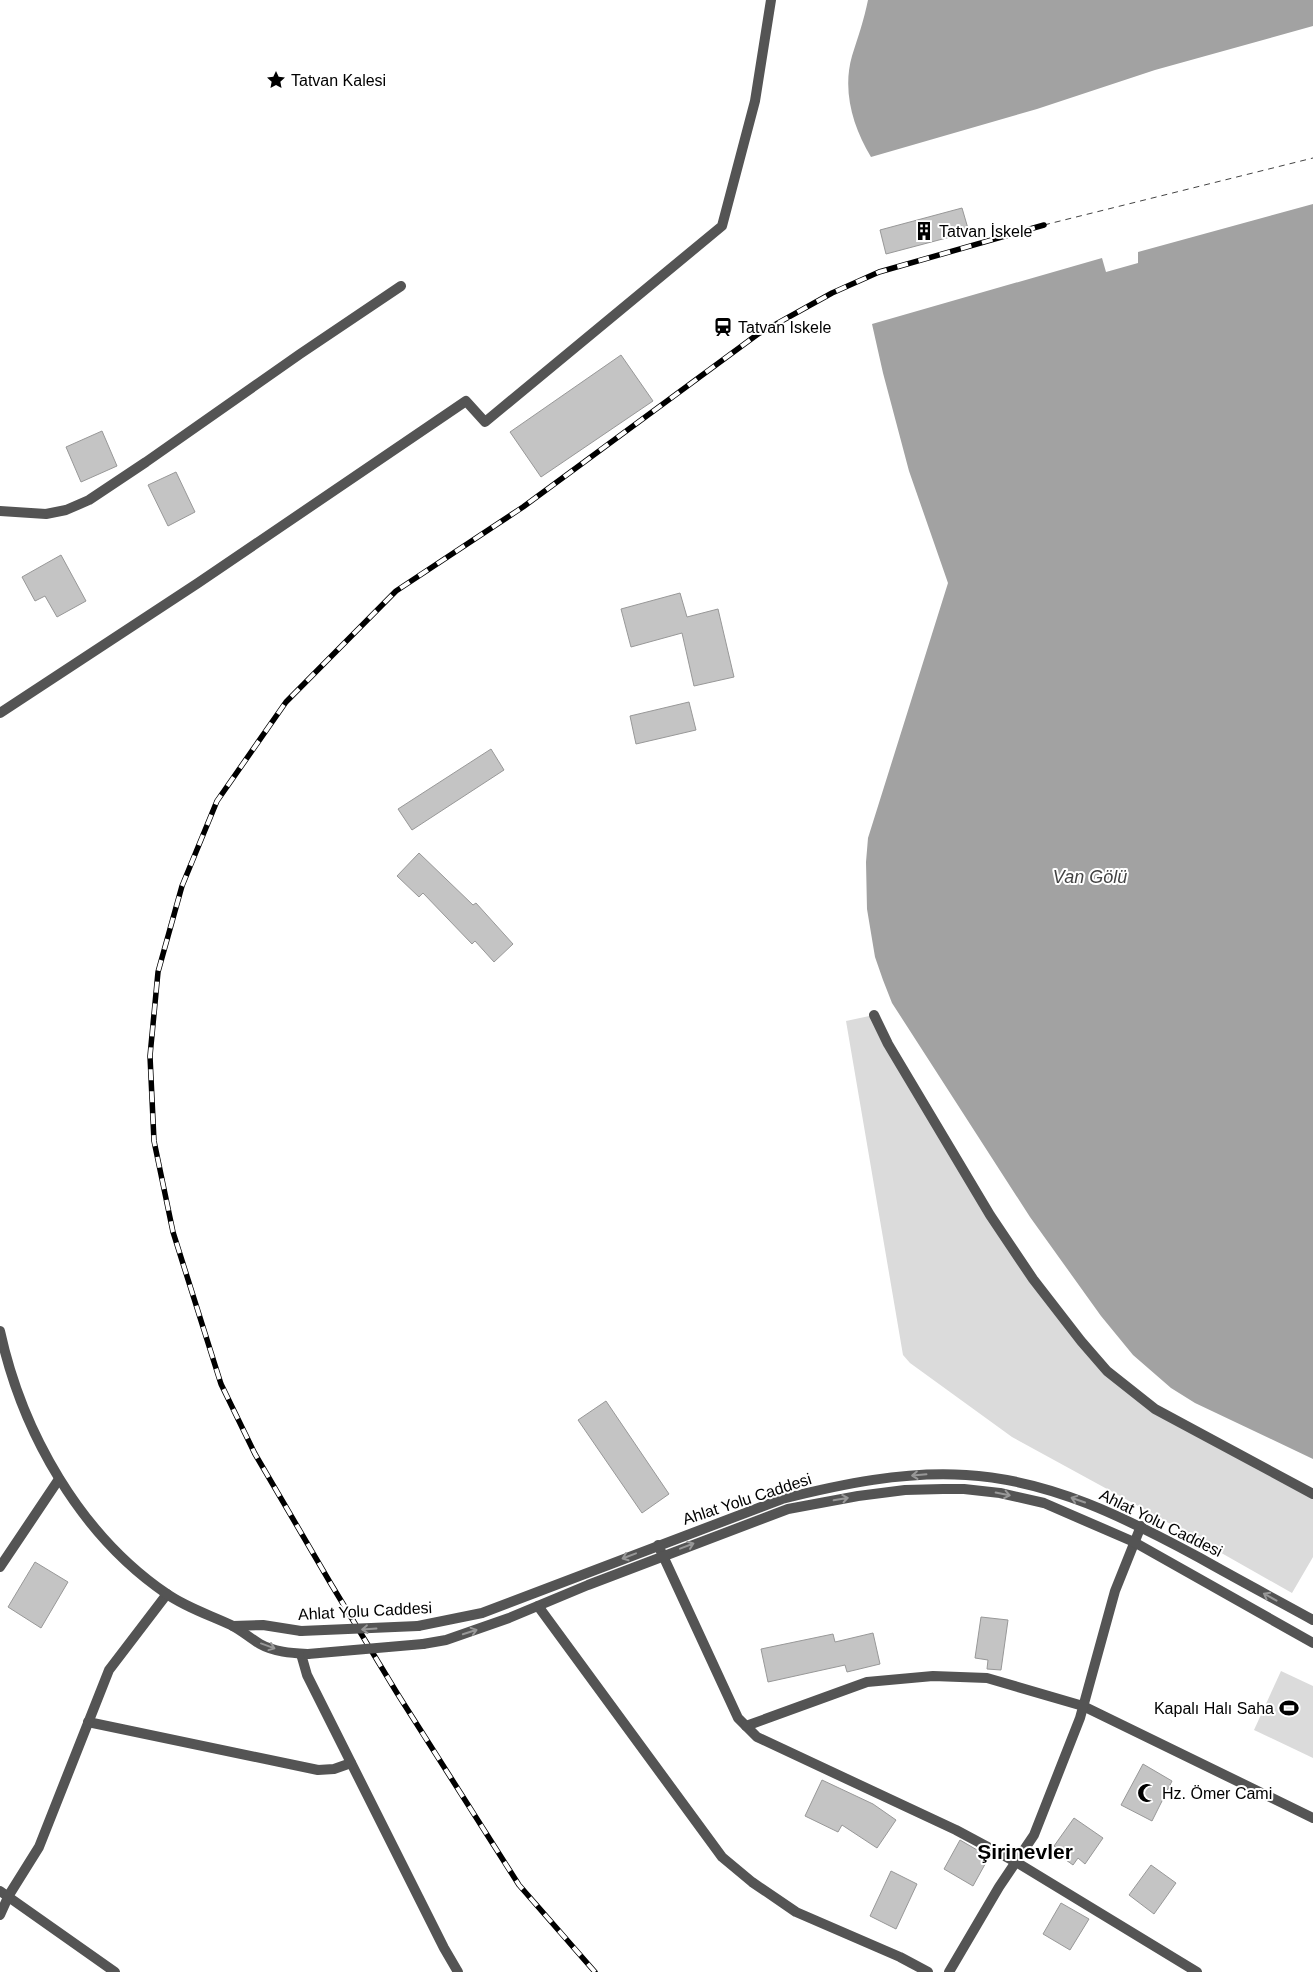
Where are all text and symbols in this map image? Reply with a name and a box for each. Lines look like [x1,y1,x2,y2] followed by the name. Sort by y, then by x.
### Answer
[265,69,287,91] place icon: Tatvan Kalesi
[291,72,386,89] place label: Tatvan Kalesi
[913,220,935,242] building icon: Tatvan İskele
[939,222,1032,240] place label: Tatvan İskele
[712,316,734,338] station icon: Tatvan Iskele
[738,319,831,336] place label: Tatvan Iskele
[1053,867,1127,887] water label: Van Gölü
[680,1470,814,1528] street label: Ahlat Yolu Caddesi
[912,1470,928,1480] one-way arrow
[1097,1486,1225,1560] street label: Ahlat Yolu Caddesi
[994,1489,1010,1499] one-way arrow
[833,1493,849,1503] one-way arrow
[1071,1495,1087,1504] one-way arrow
[679,1541,694,1550] one-way arrow
[622,1552,637,1561] one-way arrow
[1264,1591,1278,1601] one-way arrow
[297,1599,433,1623] street label: Ahlat Yolu Caddesi
[361,1624,377,1633] one-way arrow
[462,1627,478,1637] one-way arrow
[259,1642,275,1651] one-way arrow
[1278,1697,1300,1719] sports icon: Kapalı Halı Saha
[1154,1700,1274,1717] place label: Kapalı Halı Saha
[1136,1782,1158,1804] mosque icon: Hz. Ömer Cami
[1162,1785,1272,1802] place label: Hz. Ömer Cami
[977,1840,1073,1863] district label: Şirinevler

